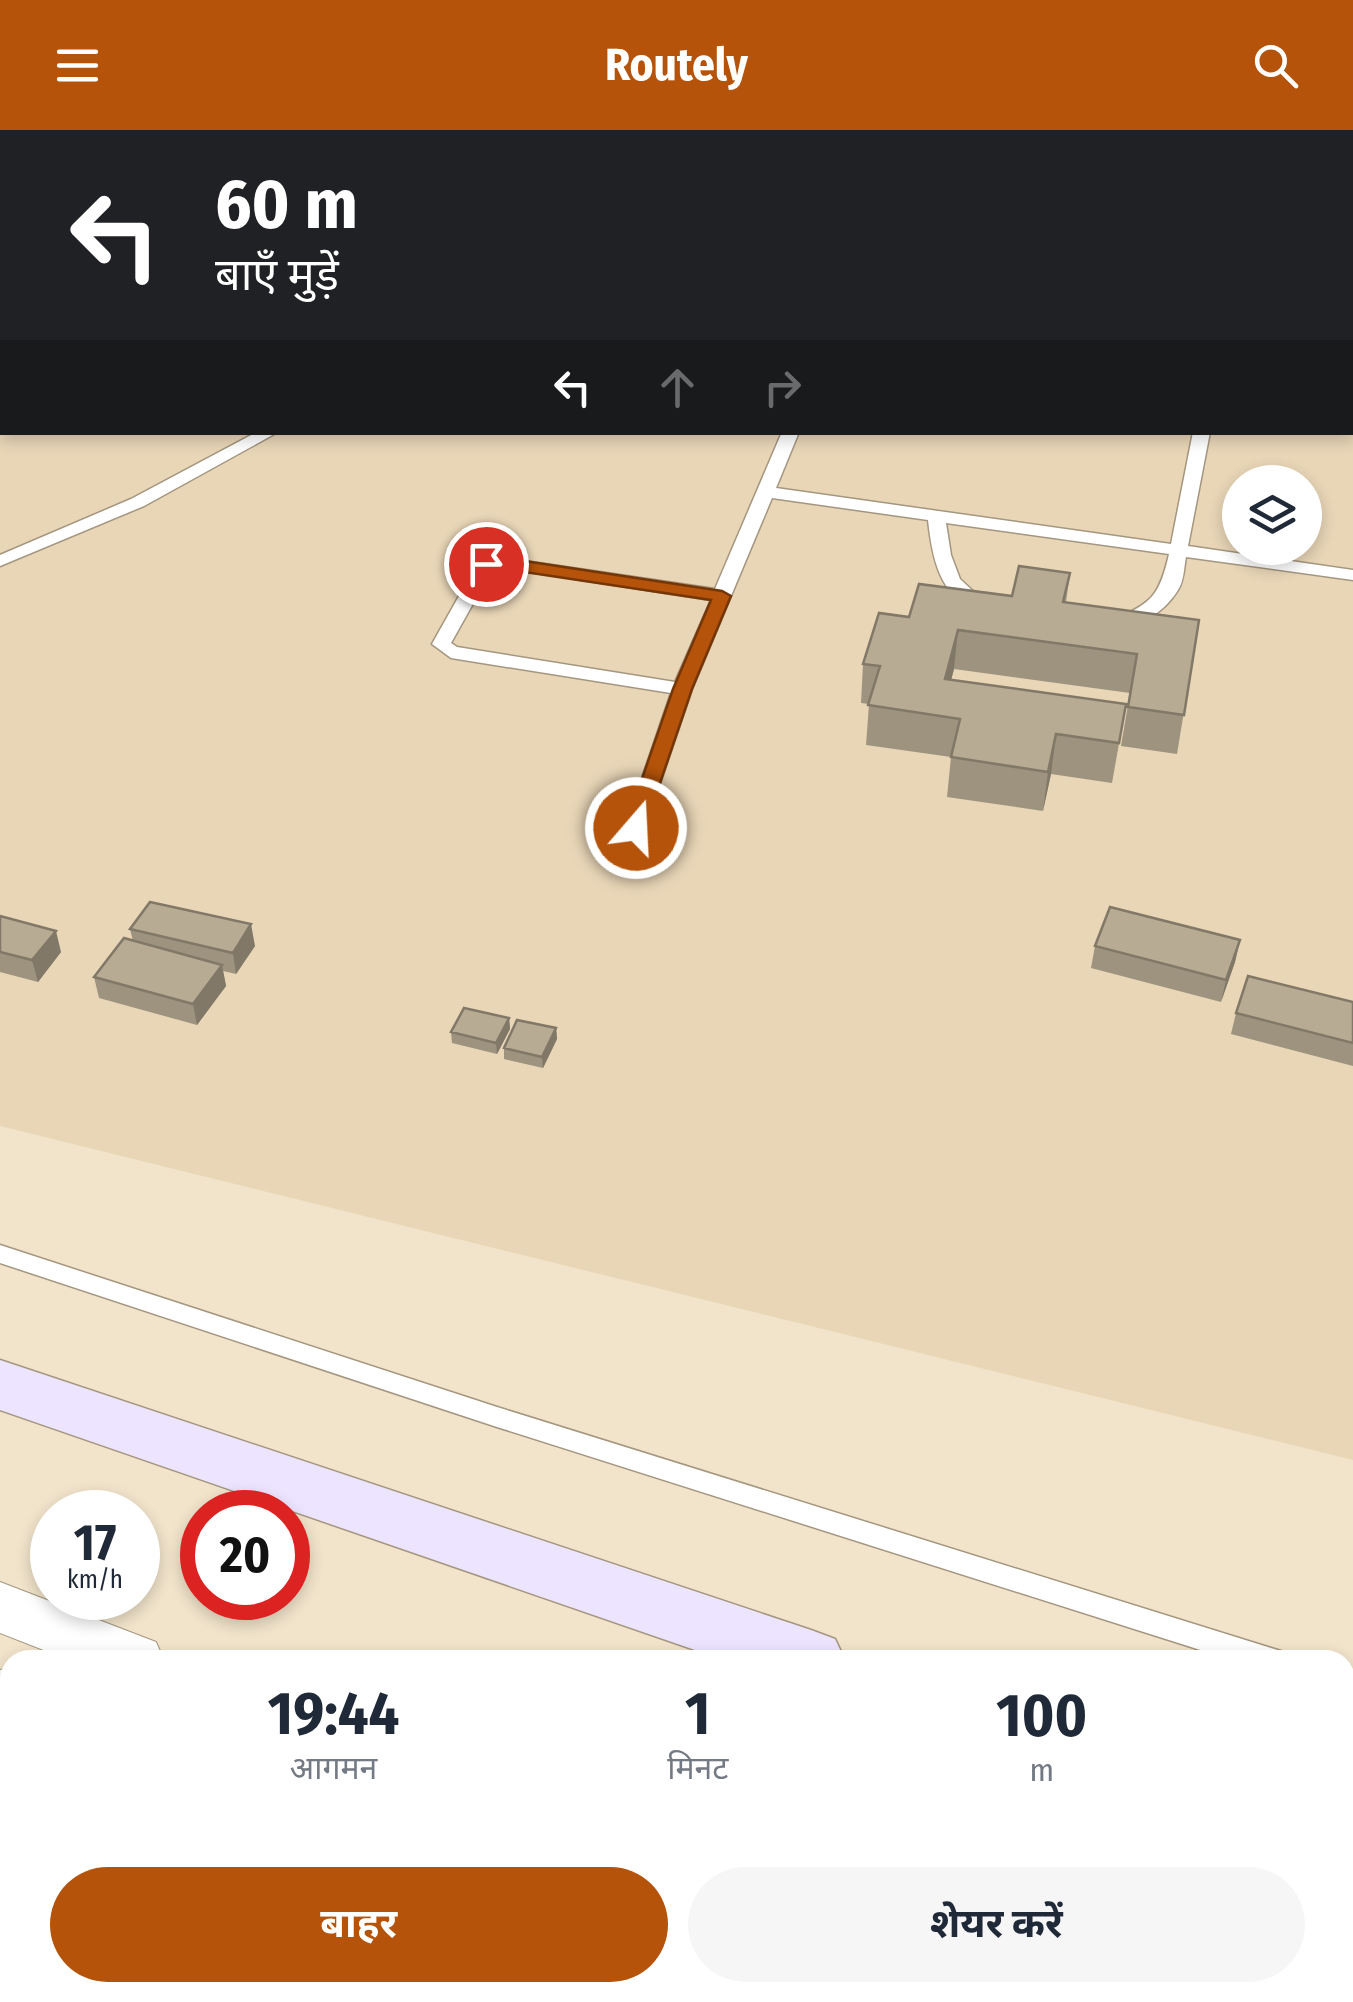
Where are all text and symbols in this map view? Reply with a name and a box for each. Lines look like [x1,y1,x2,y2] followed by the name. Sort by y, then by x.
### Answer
[50,38,105,93] icon: menu
[605,38,748,92] text: Routely
[1248,38,1303,93] icon: search
[215,163,358,247] text: 60 m
[50,170,180,300] icon: left
[215,248,339,302] text: बाएँ मुड़ें
[545,360,600,415] icon: left
[650,360,705,415] icon: ahead
[755,360,810,415] icon: right
[1222,465,1322,565] map controls
[1222,465,1322,565] button: layers
[444,522,529,607] pin
[459,537,514,592] icon: arrive
[584,776,688,880] position arrow
[180,1490,310,1620] speed limit sign: 20
[74,1513,116,1573] text: 17
[67,1565,123,1595] text: km/h
[268,1678,399,1750] text: 19:44
[685,1678,711,1750] text: 1
[996,1680,1087,1752] text: 100
[290,1749,377,1787] text: आगमन
[667,1749,728,1787] text: मिनट
[1029,1751,1054,1789] text: m
[50,1867,668,1982] button: बाहर
[688,1867,1305,1982] button: शेयर करें

